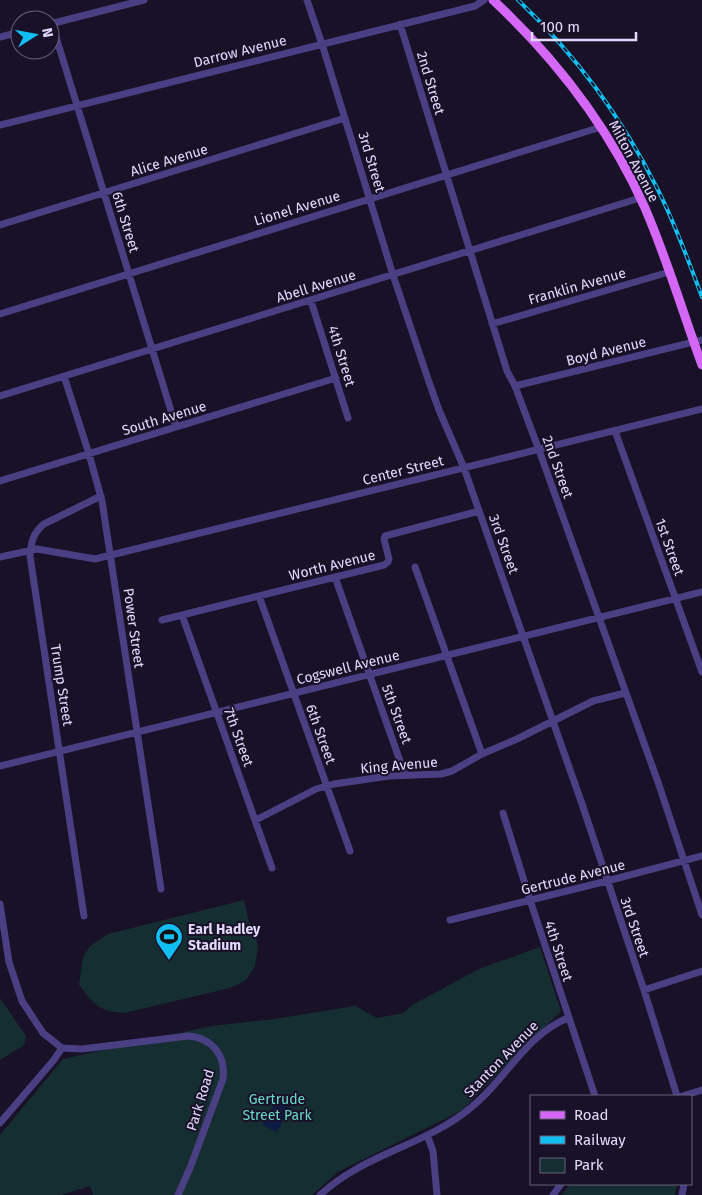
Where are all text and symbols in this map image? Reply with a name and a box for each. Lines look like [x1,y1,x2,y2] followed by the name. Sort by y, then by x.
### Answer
[10,10,60,60] north arrow
[532,10,636,42] scale bar
[540,18,580,36] text: 100 m
[38,26,57,39] text: N
[192,32,288,71] street label: Darrow Avenue
[413,49,448,118] street label: 2nd Street
[605,117,662,205] street label: Milton Avenue
[354,130,389,195] street label: 3rd Street
[128,141,210,180] street label: Alice Avenue
[252,187,342,230] street label: Lionel Avenue
[108,190,143,255] street label: 6th Street
[526,264,628,309] street label: Franklin Avenue
[274,266,358,307] street label: Abell Avenue
[324,324,359,389] street label: 4th Street
[564,333,648,370] street label: Boyd Avenue
[120,398,208,439] street label: South Avenue
[538,434,577,502] street label: 2nd Street
[361,452,446,489] street label: Center Street
[485,512,522,577] street label: 3rd Street
[651,516,688,579] street label: 1st Street
[287,547,377,584] street label: Worth Avenue
[119,587,148,670] street label: Power Street
[47,643,76,728] street label: Trump Street
[295,646,401,688] street label: Cogswell Avenue
[378,682,415,747] street label: 5th Street
[302,702,340,767] street label: 6th Street
[220,706,257,770] street label: 7th Street
[360,754,439,777] street label: King Avenue
[519,856,627,899] street label: Gertrude Avenue
[616,895,653,960] street label: 3rd Street
[541,919,577,984] street label: 4th Street
[188,921,261,954] place label: Earl Hadley Stadium
[154,922,184,961] sports icon: Earl Hadley Stadium
[461,1018,542,1101] street label: Stanton Avenue
[183,1067,218,1133] street label: Park Road
[242,1091,312,1124] park label: Gertrude Street Park
[530,1095,692,1185] legend
[574,1106,609,1124] text: Road
[574,1131,626,1149] text: Railway
[574,1156,604,1174] text: Park

